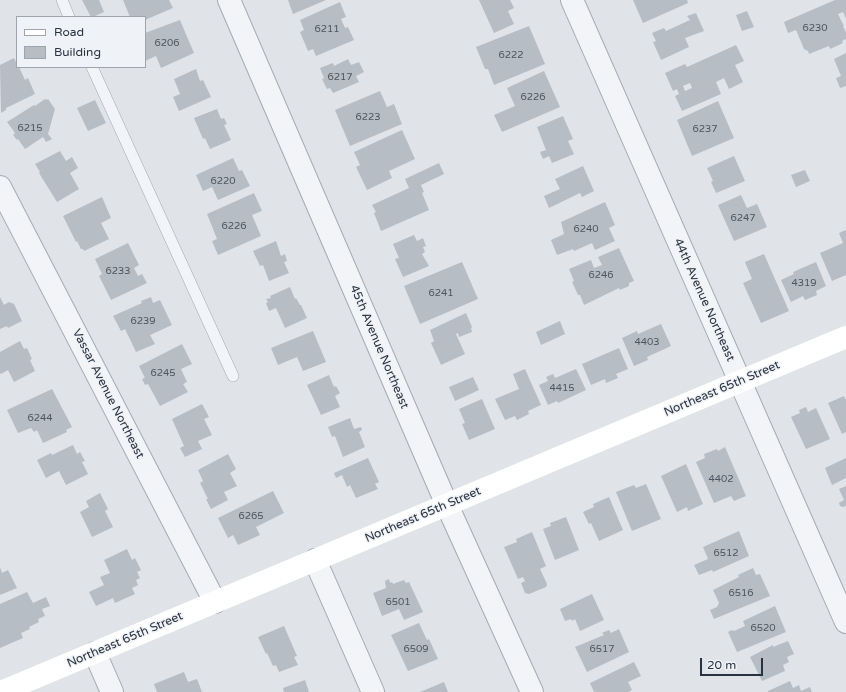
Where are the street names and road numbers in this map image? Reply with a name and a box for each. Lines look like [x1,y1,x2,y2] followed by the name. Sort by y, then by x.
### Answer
[670,236,738,364] street label: 44th Avenue Northeast
[346,283,412,411] street label: 45th Avenue Northeast
[69,327,147,461] street label: Vassar Avenue Northeast
[662,358,782,420] street label: Northeast 65th Street
[363,484,483,546] street label: Northeast 65th Street
[65,609,185,671] street label: Northeast 65th Street

